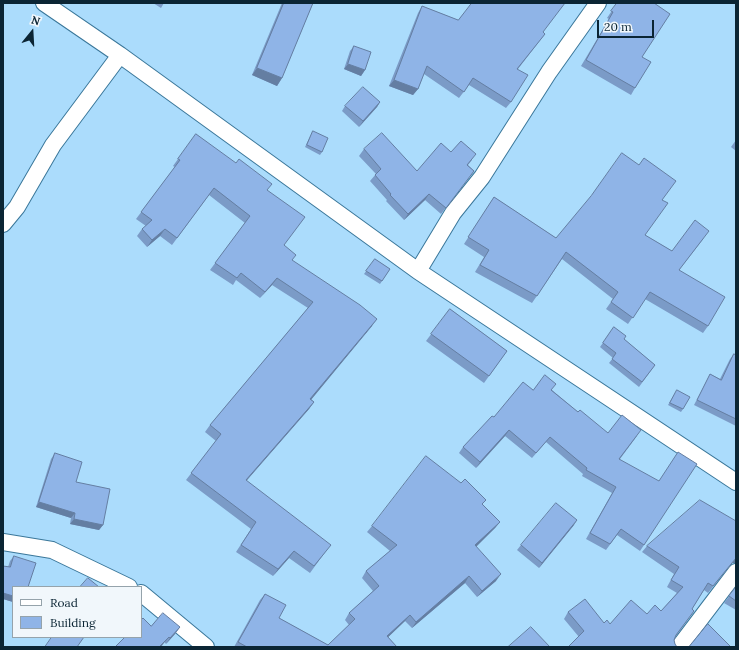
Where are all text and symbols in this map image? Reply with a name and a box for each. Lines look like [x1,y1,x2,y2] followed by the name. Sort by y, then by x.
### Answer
[12,12,52,52] north arrow
[599,12,656,38] scale bar
[29,13,42,29] text: N
[604,19,632,34] text: 20 m
[12,586,142,638] legend
[50,595,78,610] text: Road
[50,615,96,630] text: Building

